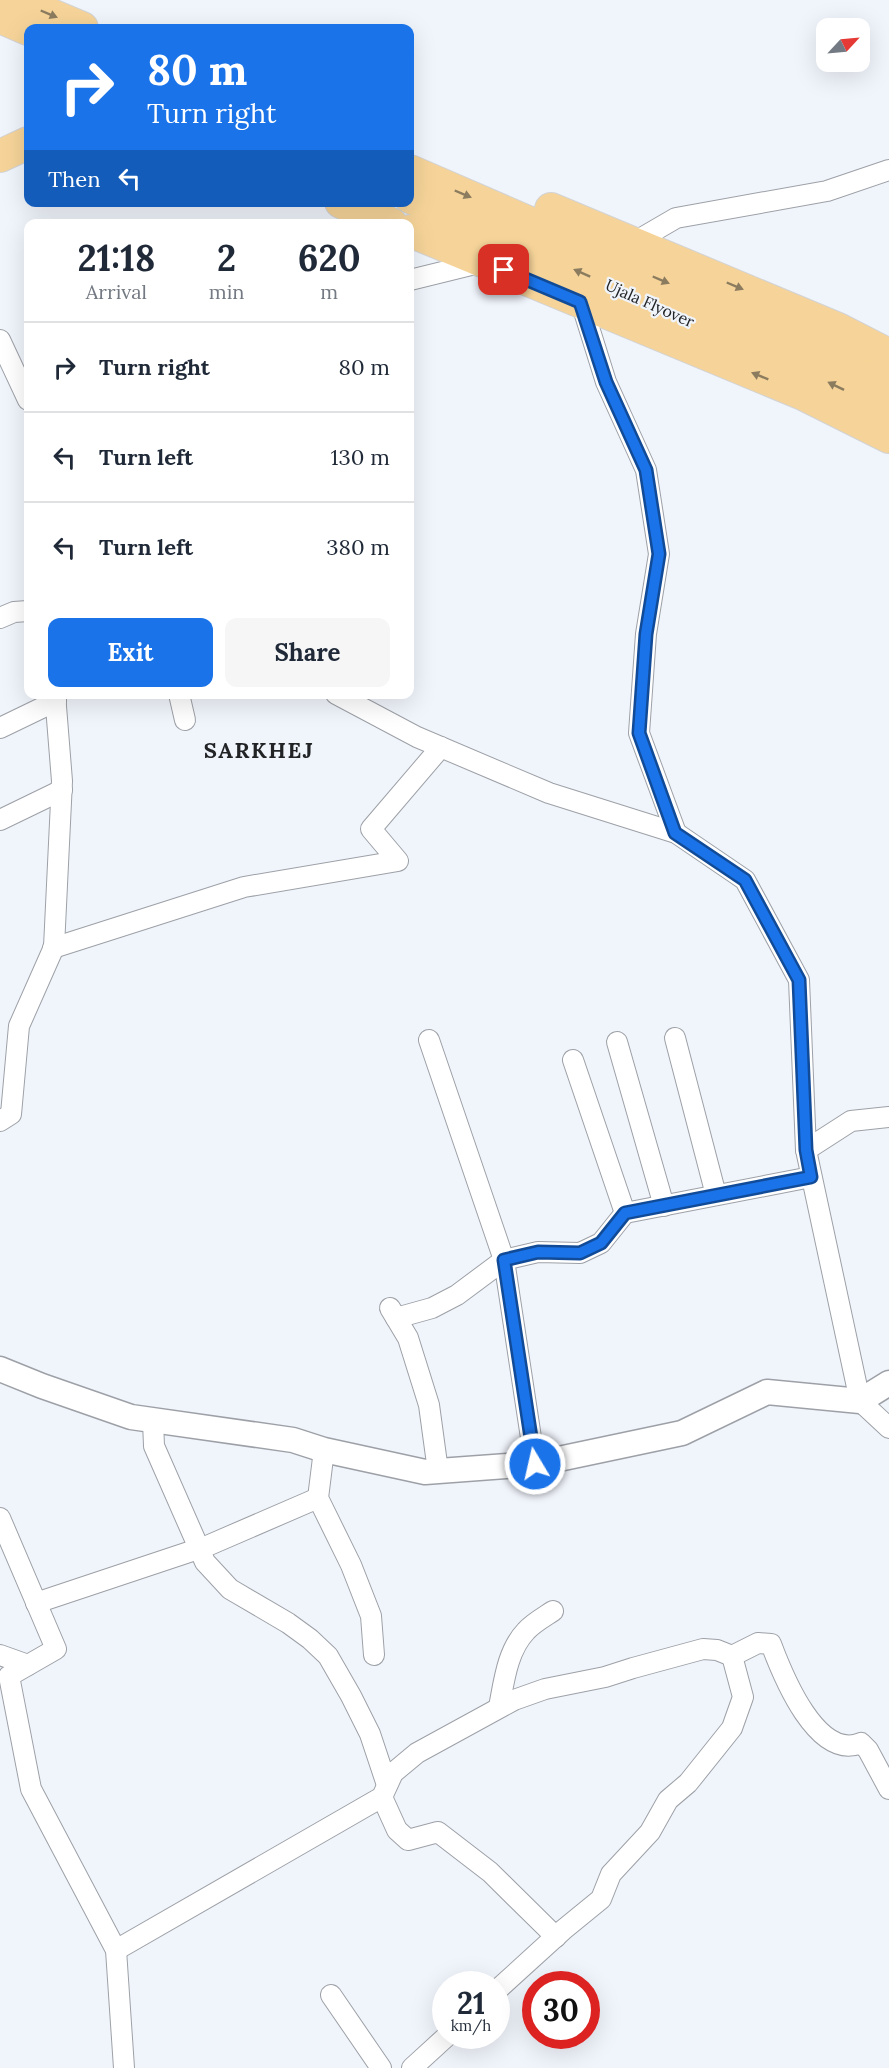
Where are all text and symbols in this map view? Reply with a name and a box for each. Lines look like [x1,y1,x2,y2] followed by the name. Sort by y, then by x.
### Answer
[40,10,58,19] one-way arrow
[816,18,870,72] north arrow
[816,18,870,72] map controls
[147,43,247,97] text: 80 m
[48,48,126,126] icon: right
[147,96,276,130] text: Turn right
[113,162,146,195] icon: left
[48,165,101,193] text: Then
[455,189,473,199] one-way arrow
[77,235,155,281] text: 21:18
[217,235,236,281] text: 2
[298,235,361,281] text: 620
[478,244,529,295] pin
[487,253,520,286] icon: arrive
[572,268,590,278] one-way arrow
[602,274,698,332] street label: Ujala Flyover
[653,275,671,285] one-way arrow
[86,279,147,304] text: Arrival
[209,279,244,304] text: min
[320,279,338,304] text: m
[726,281,744,291] one-way arrow
[48,351,81,384] icon: right
[99,353,210,381] text: Turn right
[339,353,390,381] text: 80 m
[751,371,769,381] one-way arrow
[828,382,845,391] one-way arrow
[48,441,81,474] icon: left
[99,443,193,471] text: Turn left
[331,443,390,471] text: 130 m
[48,531,81,564] icon: left
[99,533,193,561] text: Turn left
[326,533,390,561] text: 380 m
[48,618,213,687] button: Exit
[225,618,390,687] button: Share
[204,736,314,764] district label: SARKHEJ
[503,1432,567,1496] position arrow
[522,1971,600,2049] speed limit sign: 30
[457,1984,485,2022] text: 21
[451,2016,491,2035] text: km/h

